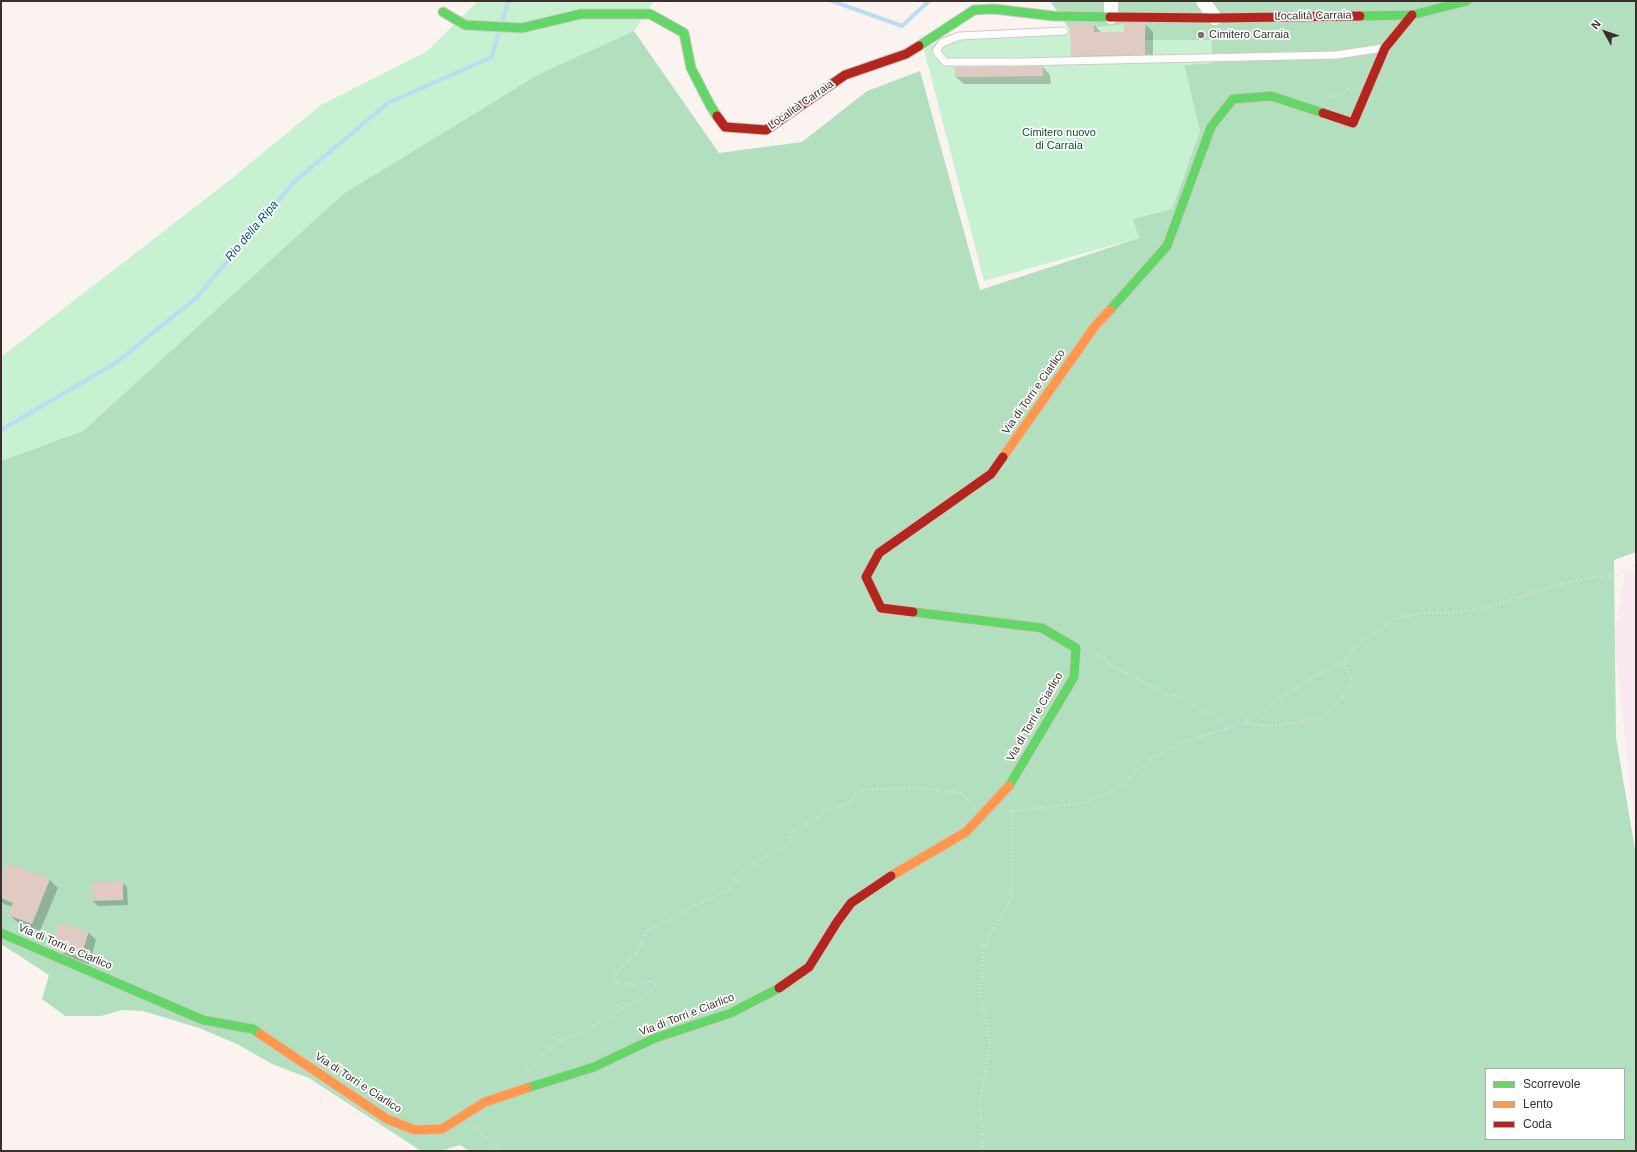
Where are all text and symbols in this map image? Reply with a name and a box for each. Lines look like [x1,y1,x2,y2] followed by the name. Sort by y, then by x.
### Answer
[1274,9,1352,23] street label: Località Carraia
[1585,12,1625,52] north arrow
[1589,17,1603,31] text: N
[1209,28,1289,42] place label: Cimitero Carraia
[1196,30,1206,40] marker: Cimitero Carraia
[766,78,836,132] street label: Località Carraia
[1022,126,1096,152] park label: Cimitero nuovo di Carraia
[222,198,282,264] water label: Rio della Ripa
[1000,347,1068,437] street label: Via di Torri e Ciarlico
[1004,670,1066,764] street label: Via di Torri e Ciarlico
[16,921,114,973] street label: Via di Torri e Ciarlico
[638,991,736,1039] street label: Via di Torri e Ciarlico
[312,1050,404,1116] street label: Via di Torri e Ciarlico
[1485,1068,1625,1140] legend
[1523,1077,1580,1091] text: Scorrevole
[1523,1097,1553,1111] text: Lento
[1523,1117,1552,1131] text: Coda

